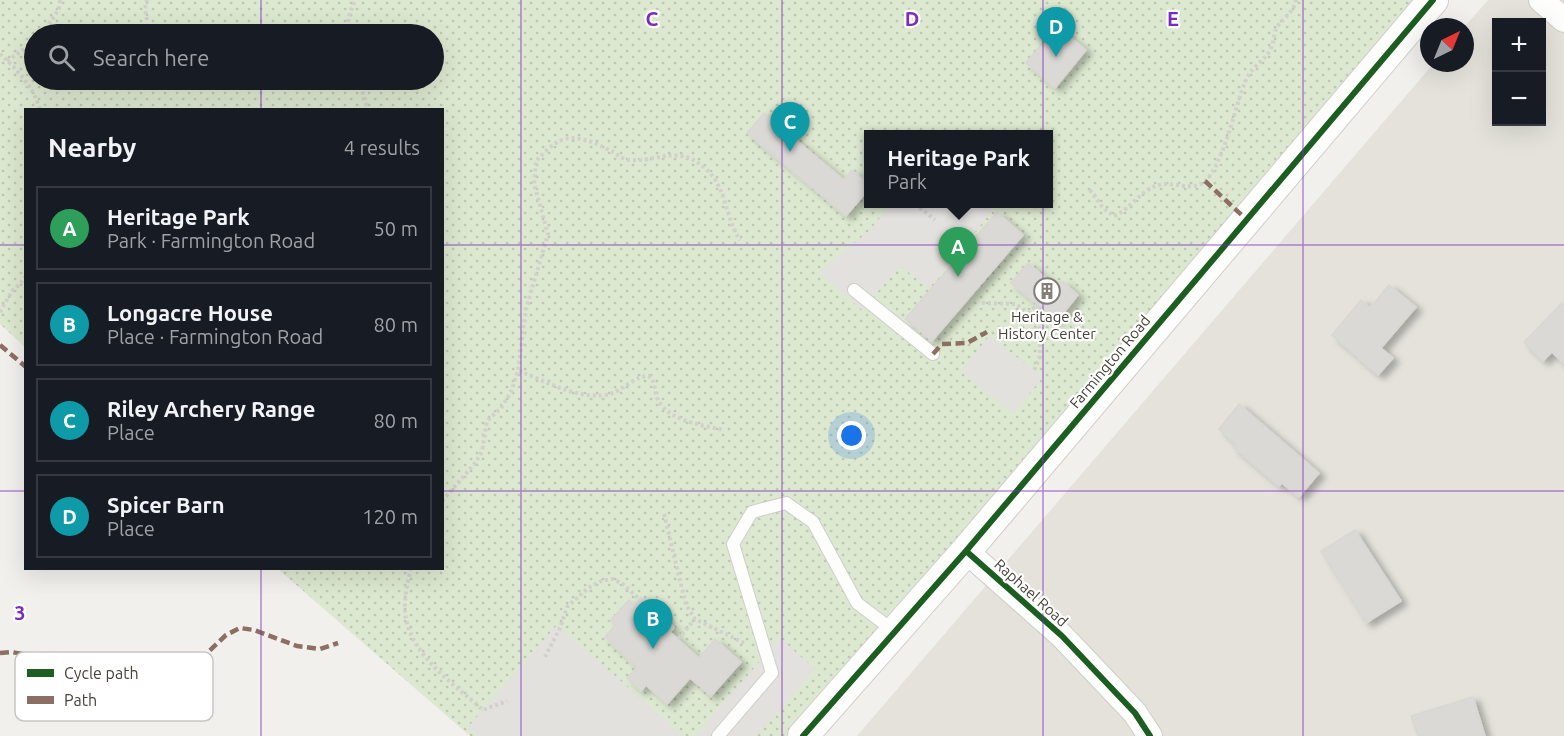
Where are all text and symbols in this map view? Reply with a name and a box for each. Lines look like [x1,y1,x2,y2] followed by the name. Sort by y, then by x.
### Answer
[646,7,659,30] text: C
[905,7,919,30] text: D
[1167,7,1179,30] text: E
[1036,8,1076,57] pin: D
[1420,18,1474,72] north arrow
[1492,18,1546,126] map controls
[1492,18,1546,72] button: +
[24,24,444,90] search box
[45,41,78,74] icon: search
[93,45,209,70] text: Search here
[1492,72,1546,126] button: −
[770,102,810,152] pin: C
[864,130,1053,208] popup
[48,133,136,162] text: Nearby
[344,136,420,159] text: 4 results
[887,145,1030,170] text: Heritage Park
[887,170,927,193] text: Park
[107,204,250,229] text: Heritage Park
[62,217,77,240] text: A
[374,217,418,240] text: 50 m
[938,228,978,277] pin: A
[107,229,315,252] text: Park · Farmington Road
[1032,276,1062,306] building icon: Heritage & History Center
[107,300,273,325] text: Longacre House
[998,308,1096,342] place label: Heritage & History Center
[1066,312,1153,411] street label: Farmington Road
[63,313,76,336] text: B
[374,313,418,336] text: 80 m
[107,325,323,348] text: Place · Farmington Road
[107,396,315,421] text: Riley Archery Range
[63,409,76,432] text: C
[374,409,418,432] text: 80 m
[107,421,155,444] text: Place
[837,421,866,450] your location
[107,492,225,517] text: Spicer Barn
[62,505,77,528] text: D
[362,505,418,528] text: 120 m
[107,517,155,540] text: Place
[991,555,1071,630] street label: Raphael Road
[634,600,672,649] pin: B
[14,601,26,624] text: 3
[15,652,213,721] legend
[64,664,139,682] text: Cycle path
[64,691,97,709] text: Path

